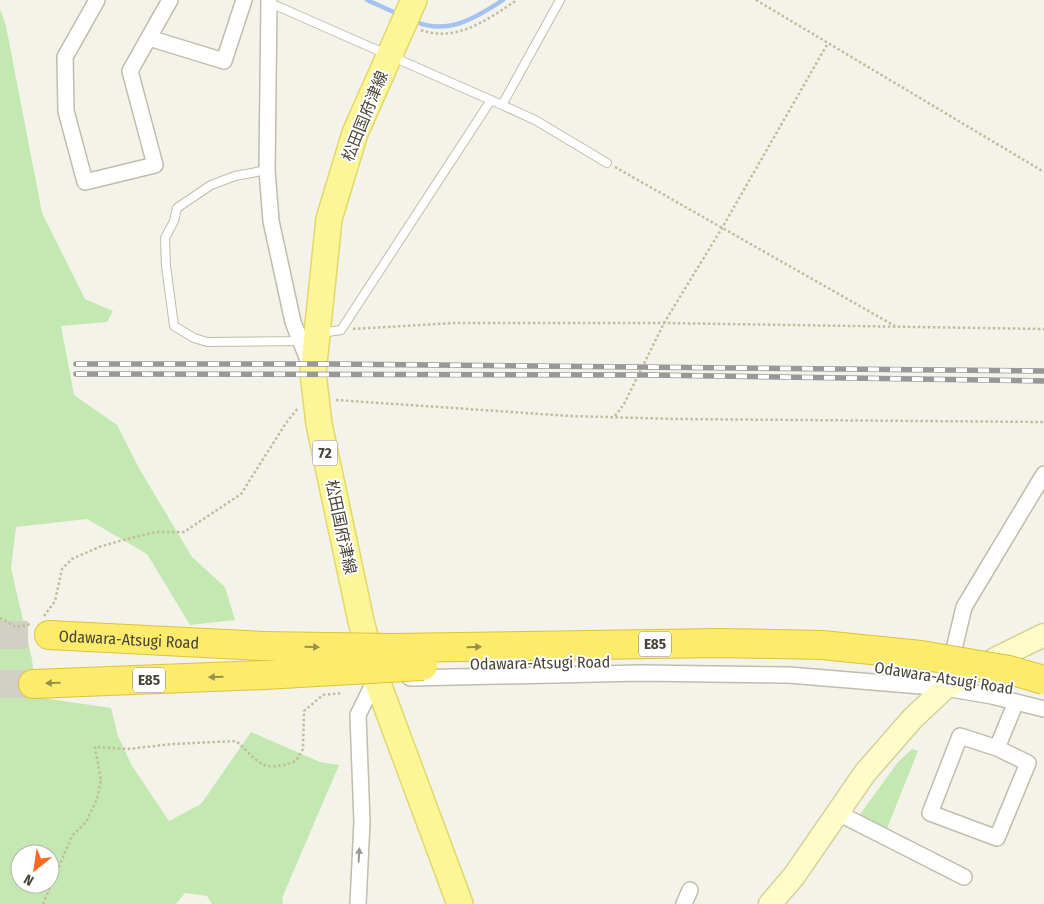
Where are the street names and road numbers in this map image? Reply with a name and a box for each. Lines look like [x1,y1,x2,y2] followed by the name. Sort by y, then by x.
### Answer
[338,68,392,164] street label: 松田国府津線
[312,440,338,466] road number: 72
[322,478,360,576] street label: 松田国府津線
[58,626,200,652] street label: Odawara-Atsugi Road
[639,632,671,656] road number: E85
[470,652,610,674] street label: Odawara-Atsugi Road
[873,658,1015,698] street label: Odawara-Atsugi Road
[133,668,165,692] road number: E85

